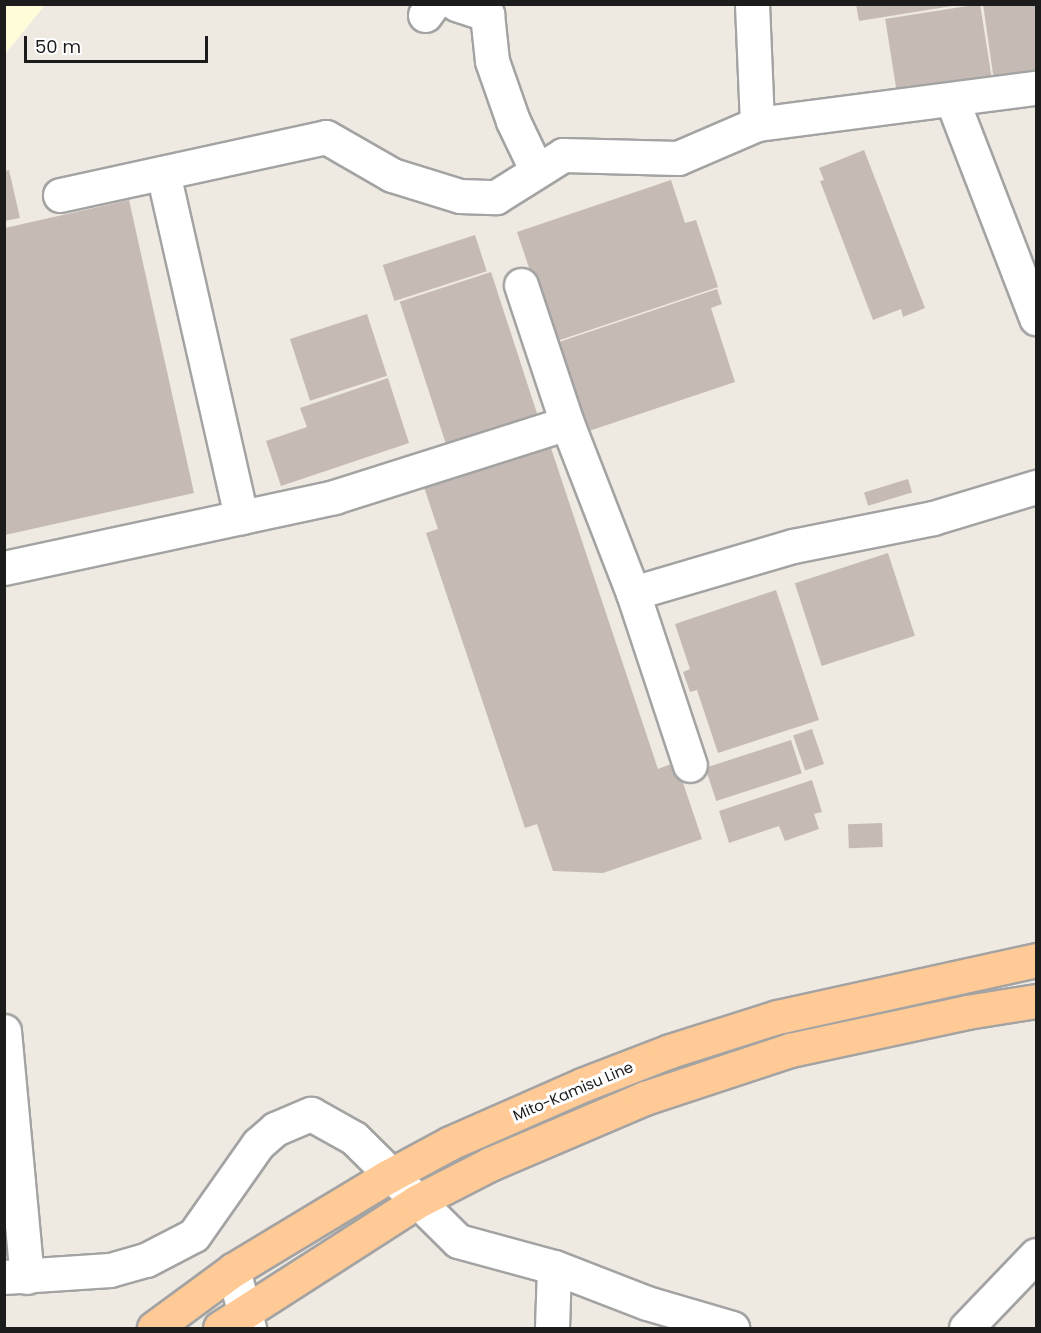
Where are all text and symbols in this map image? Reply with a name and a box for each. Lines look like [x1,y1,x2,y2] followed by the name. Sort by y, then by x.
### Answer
[27,24,212,62] scale bar
[35,34,81,59] text: 50 m
[510,1058,636,1124] street label: Mito-Kamisu Line

